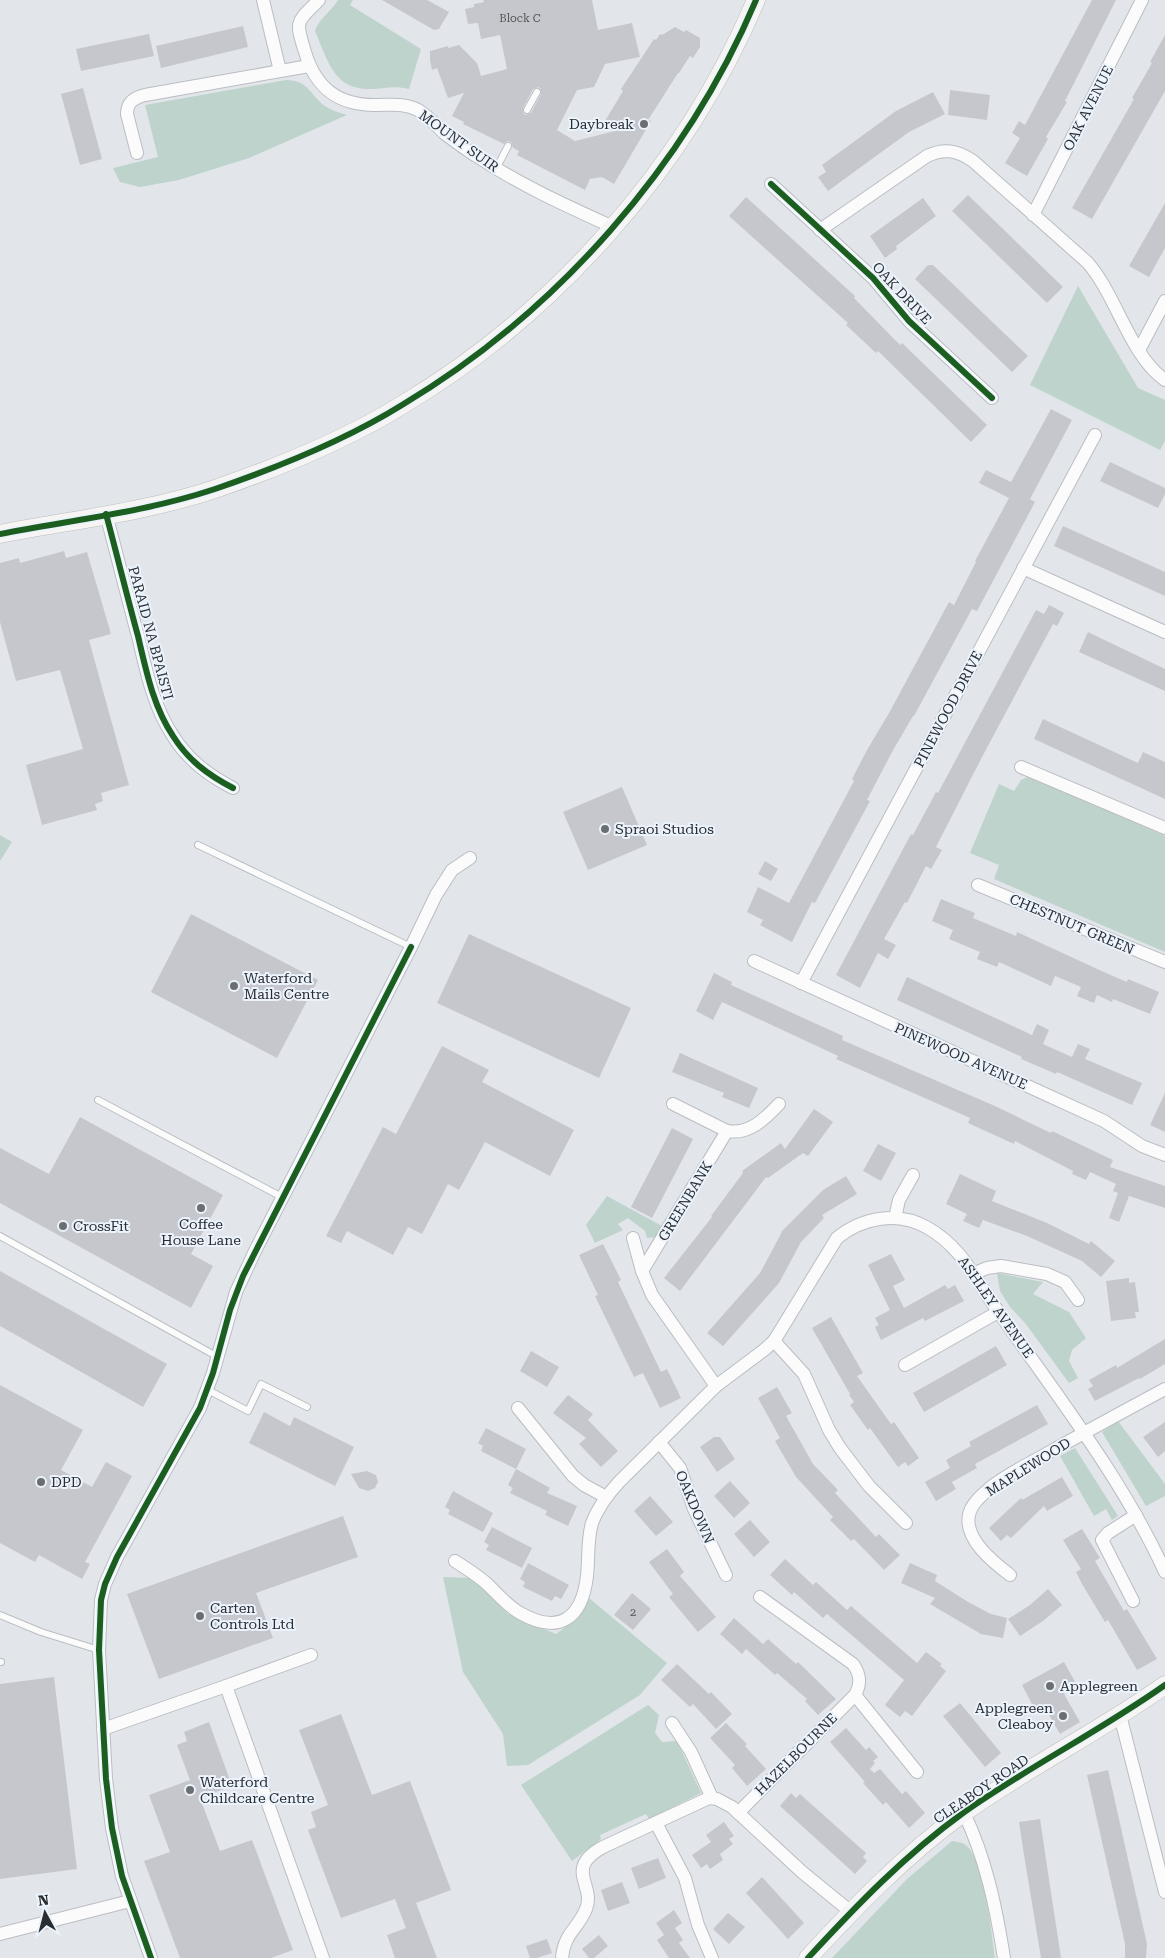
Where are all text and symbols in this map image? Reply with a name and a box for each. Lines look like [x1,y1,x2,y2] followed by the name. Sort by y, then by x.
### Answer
[499,12,541,25] house number: Block C
[1060,63,1116,153] street label: OAK AVENUE
[416,107,502,175] street label: MOUNT SUIR
[569,116,634,132] place label: Daybreak
[638,118,650,130] marker: Daybreak
[869,259,935,327] street label: OAK DRIVE
[125,564,177,702] street label: PARAID NA BPAISTI
[911,648,985,770] street label: PINEWOOD DRIVE
[615,821,714,837] place label: Spraoi Studios
[599,823,611,835] marker: Spraoi Studios
[1007,891,1137,957] street label: CHESTNUT GREEN
[244,970,329,1002] place label: Waterford Mails Centre
[228,980,240,992] marker: Waterford Mails Centre
[892,1019,1030,1093] street label: PINEWOOD AVENUE
[655,1158,715,1244] street label: GREENBANK
[195,1202,207,1214] marker: Coffee House Lane
[161,1216,241,1248] place label: Coffee House Lane
[73,1218,129,1234] place label: CrossFit
[57,1220,69,1232] marker: CrossFit
[955,1253,1037,1361] street label: ASHLEY AVENUE
[983,1435,1073,1499] street label: MAPLEWOOD
[672,1468,718,1546] street label: OAKDOWN
[51,1474,82,1490] place label: DPD
[35,1476,47,1488] marker: DPD
[210,1600,294,1632] place label: Carten Controls Ltd
[630,1606,636,1619] house number: 2
[194,1610,206,1622] marker: Carten Controls Ltd
[1060,1678,1138,1694] place label: Applegreen
[1044,1680,1056,1692] marker: Applegreen
[975,1700,1054,1732] place label: Applegreen Cleaboy
[752,1710,840,1798] street label: HAZELBOURNE
[1057,1710,1069,1722] marker: Applegreen Cleaboy
[930,1751,1032,1827] street label: CLEABOY ROAD
[200,1774,315,1806] place label: Waterford Childcare Centre
[184,1784,196,1796] marker: Waterford Childcare Centre
[20,1888,70,1938] north arrow
[37,1891,50,1909] text: N

